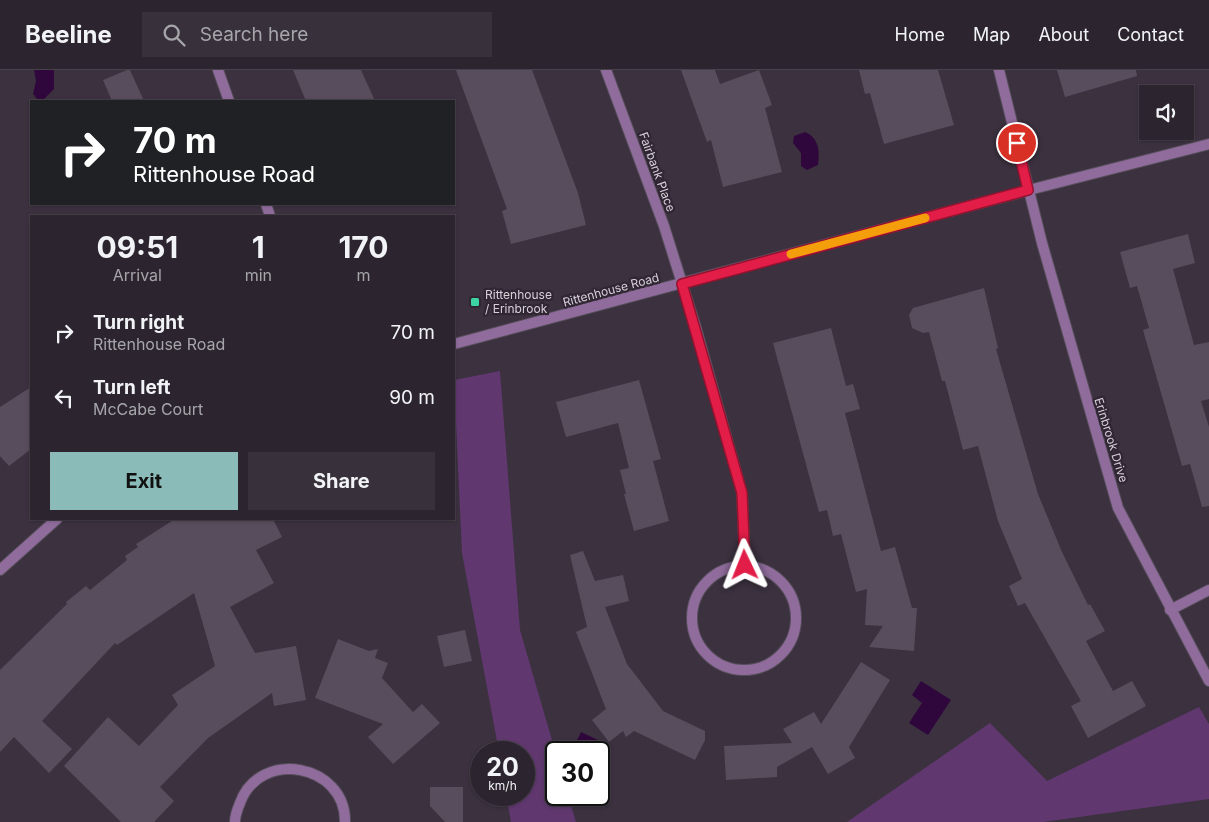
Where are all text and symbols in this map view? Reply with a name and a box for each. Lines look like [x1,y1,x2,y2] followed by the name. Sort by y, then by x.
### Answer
[142,12,492,57] search box
[25,20,112,49] text: Beeline
[160,21,188,49] icon: search
[200,23,308,46] text: Search here
[895,24,945,45] text: Home
[973,24,1010,45] text: Map
[1038,24,1089,45] text: About
[1117,24,1184,45] text: Contact
[1139,85,1194,140] map controls
[1139,85,1194,140] button: sound
[133,119,217,161] text: 70 m
[50,120,115,185] icon: right
[996,122,1038,164] pin
[1003,129,1031,157] icon: arrive
[636,130,679,214] street label: Fairbank Place
[133,161,315,187] text: Rittenhouse Road
[96,229,178,265] text: 09:51
[252,229,265,265] text: 1
[338,229,389,265] text: 170
[113,265,162,285] text: Arrival
[245,265,272,285] text: min
[356,265,370,285] text: m
[561,269,661,310] street label: Rittenhouse Road
[485,287,552,316] place label: Rittenhouse / Erinbrook
[469,296,481,308] marker: Rittenhouse / Erinbrook
[93,311,184,334] text: Turn right
[50,319,78,347] icon: right
[391,321,435,344] text: 70 m
[93,334,225,354] text: Rittenhouse Road
[93,376,171,399] text: Turn left
[50,384,78,412] icon: left
[389,386,435,409] text: 90 m
[1091,396,1131,484] street label: Erinbrook Drive
[93,399,203,419] text: McCabe Court
[50,452,238,510] button: Exit
[248,452,435,510] button: Share
[718,538,770,590] position arrow
[545,741,610,806] speed limit sign: 30
[486,752,519,782] text: 20
[488,778,517,793] text: km/h

